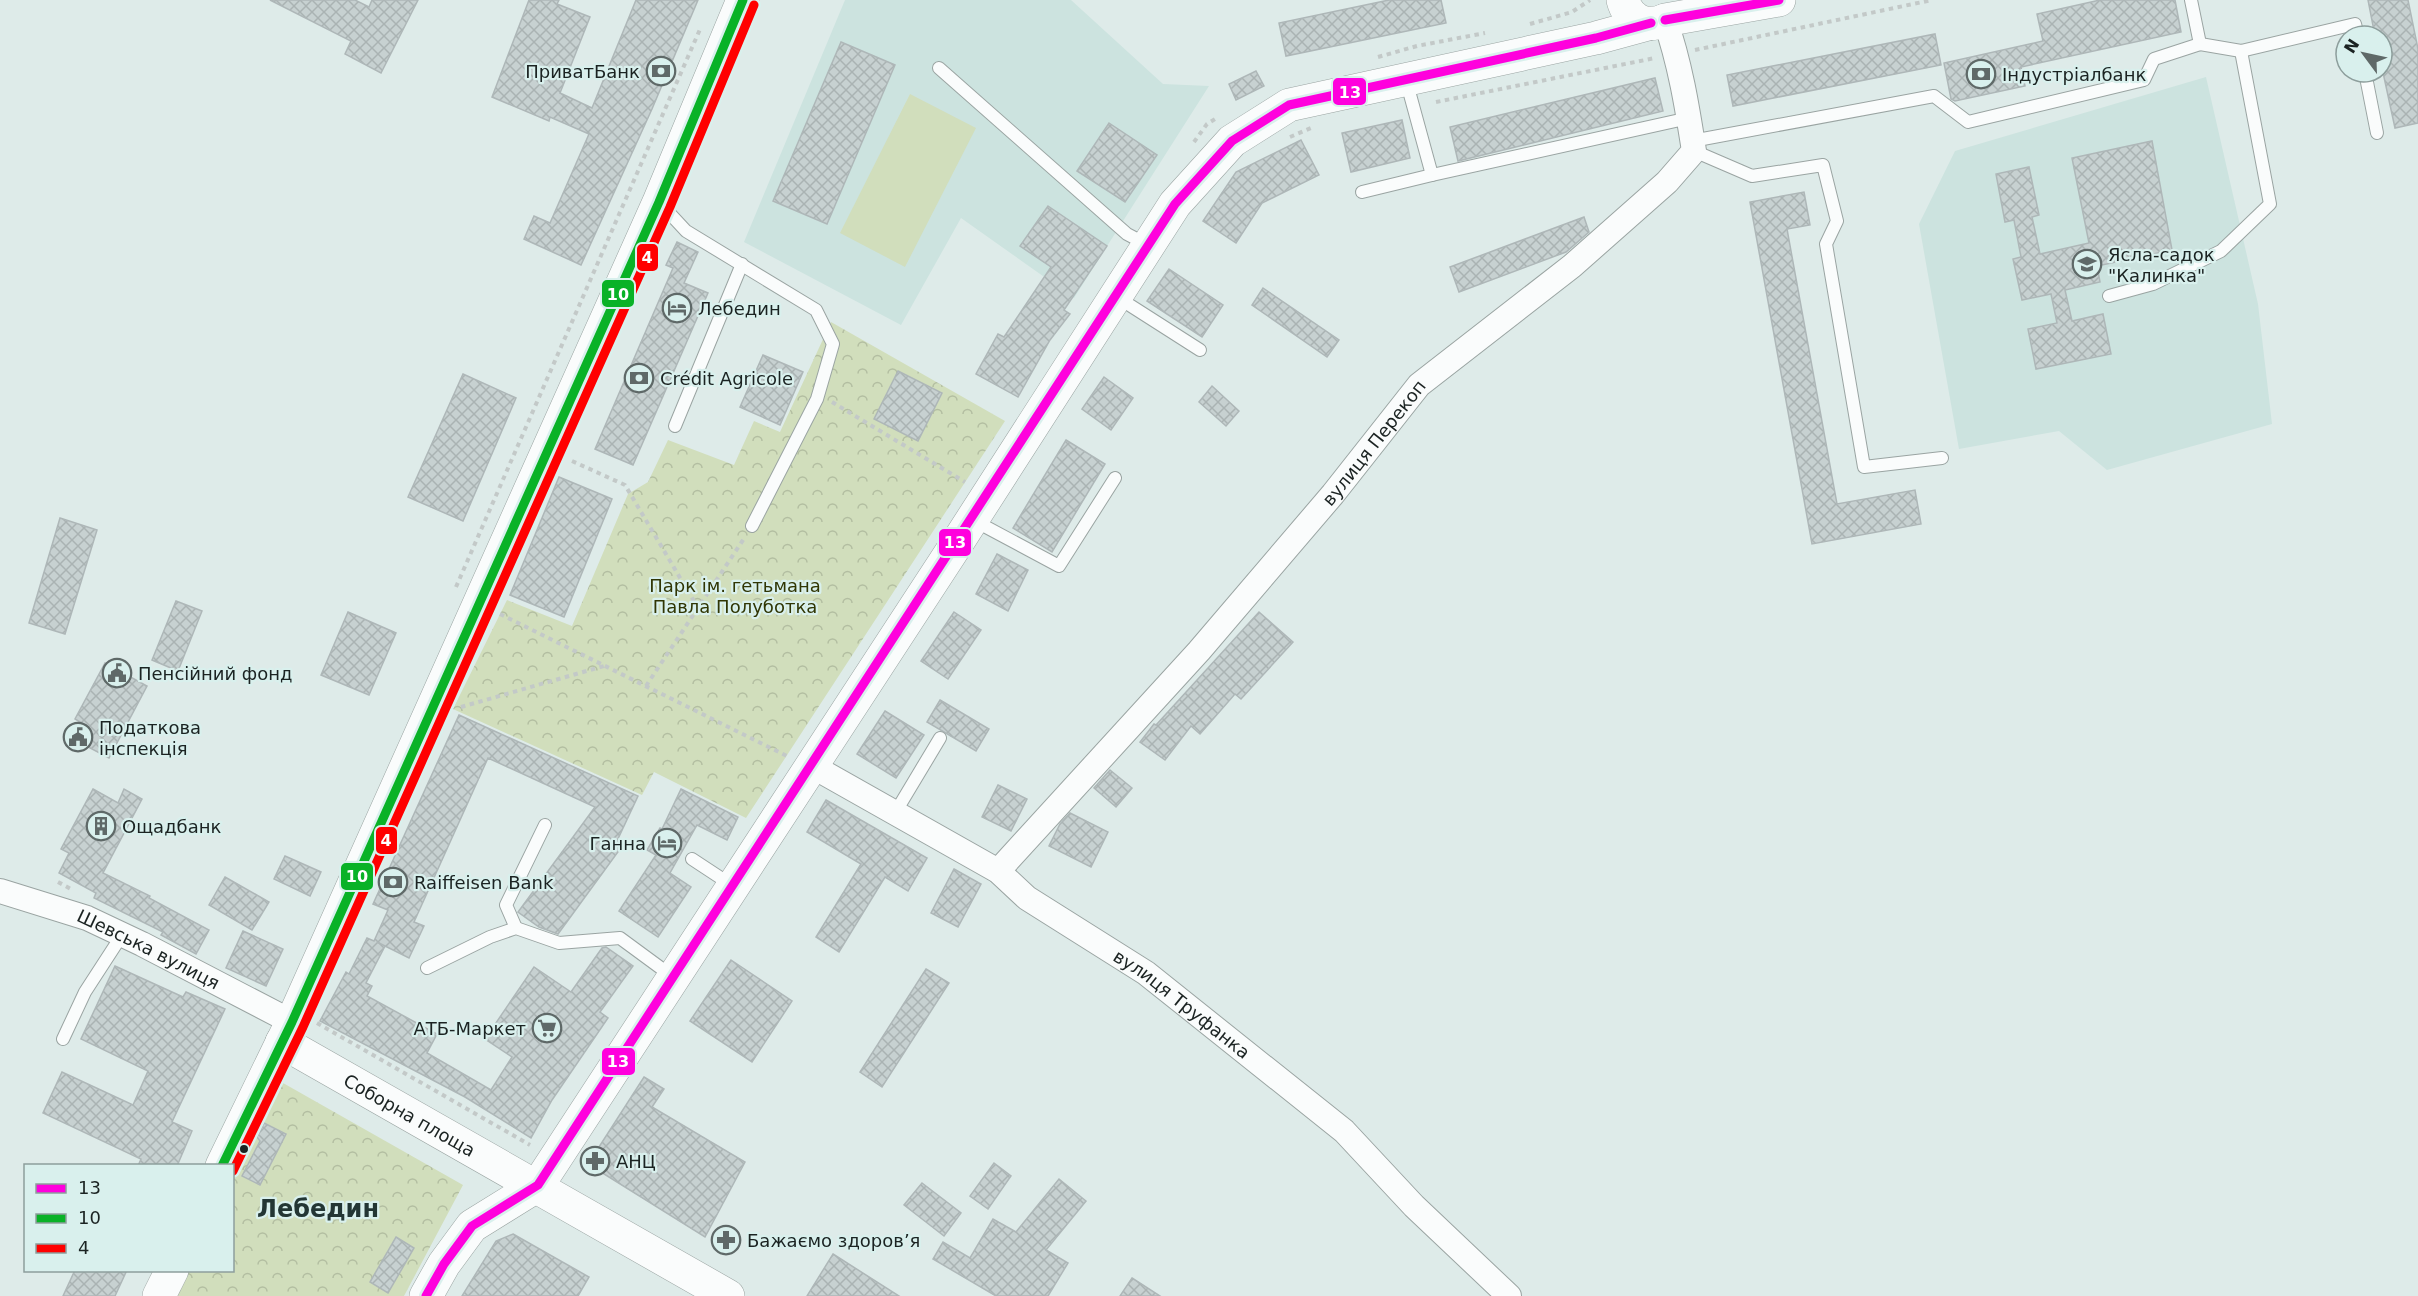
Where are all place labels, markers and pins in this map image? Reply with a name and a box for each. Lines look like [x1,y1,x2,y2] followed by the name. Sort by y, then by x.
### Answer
[645,55,677,87] bank icon: ПриватБанк
[1965,58,1997,90] bank icon: Індустріалбанк
[525,61,640,82] place label: ПриватБанк
[2002,64,2146,85] place label: Індустріалбанк
[2108,244,2215,286] place label: Ясла-садок "Калинка"
[2071,248,2103,280] school or university icon: Ясла-садок "Калинка"
[661,292,693,324] hotel icon: Лебедин
[698,298,781,319] place label: Лебедин
[623,362,655,394] bank icon: Crédit Agricole
[660,368,793,389] place label: Crédit Agricole
[101,657,133,689] public building icon: Пенсійний фонд
[138,663,292,684] place label: Пенсійний фонд
[99,717,201,759] place label: Податкова інспекція
[62,721,94,753] public building icon: Податкова інспекція
[85,810,117,842] building icon: Ощадбанк
[122,816,221,837] place label: Ощадбанк
[651,827,683,859] hotel icon: Ганна
[589,833,646,854] place label: Ганна
[377,866,409,898] bank icon: Raiffeisen Bank
[414,872,554,893] place label: Raiffeisen Bank
[531,1012,563,1044] supermarket icon: АТБ-Маркет
[413,1018,526,1039] place label: АТБ-Маркет
[238,1143,250,1155] unlabelled marker
[579,1145,611,1177] pharmacy icon: АНЦ
[616,1151,656,1172] place label: АНЦ
[710,1224,742,1256] pharmacy icon: Бажаємо здоровʼя
[747,1230,920,1251] place label: Бажаємо здоровʼя

